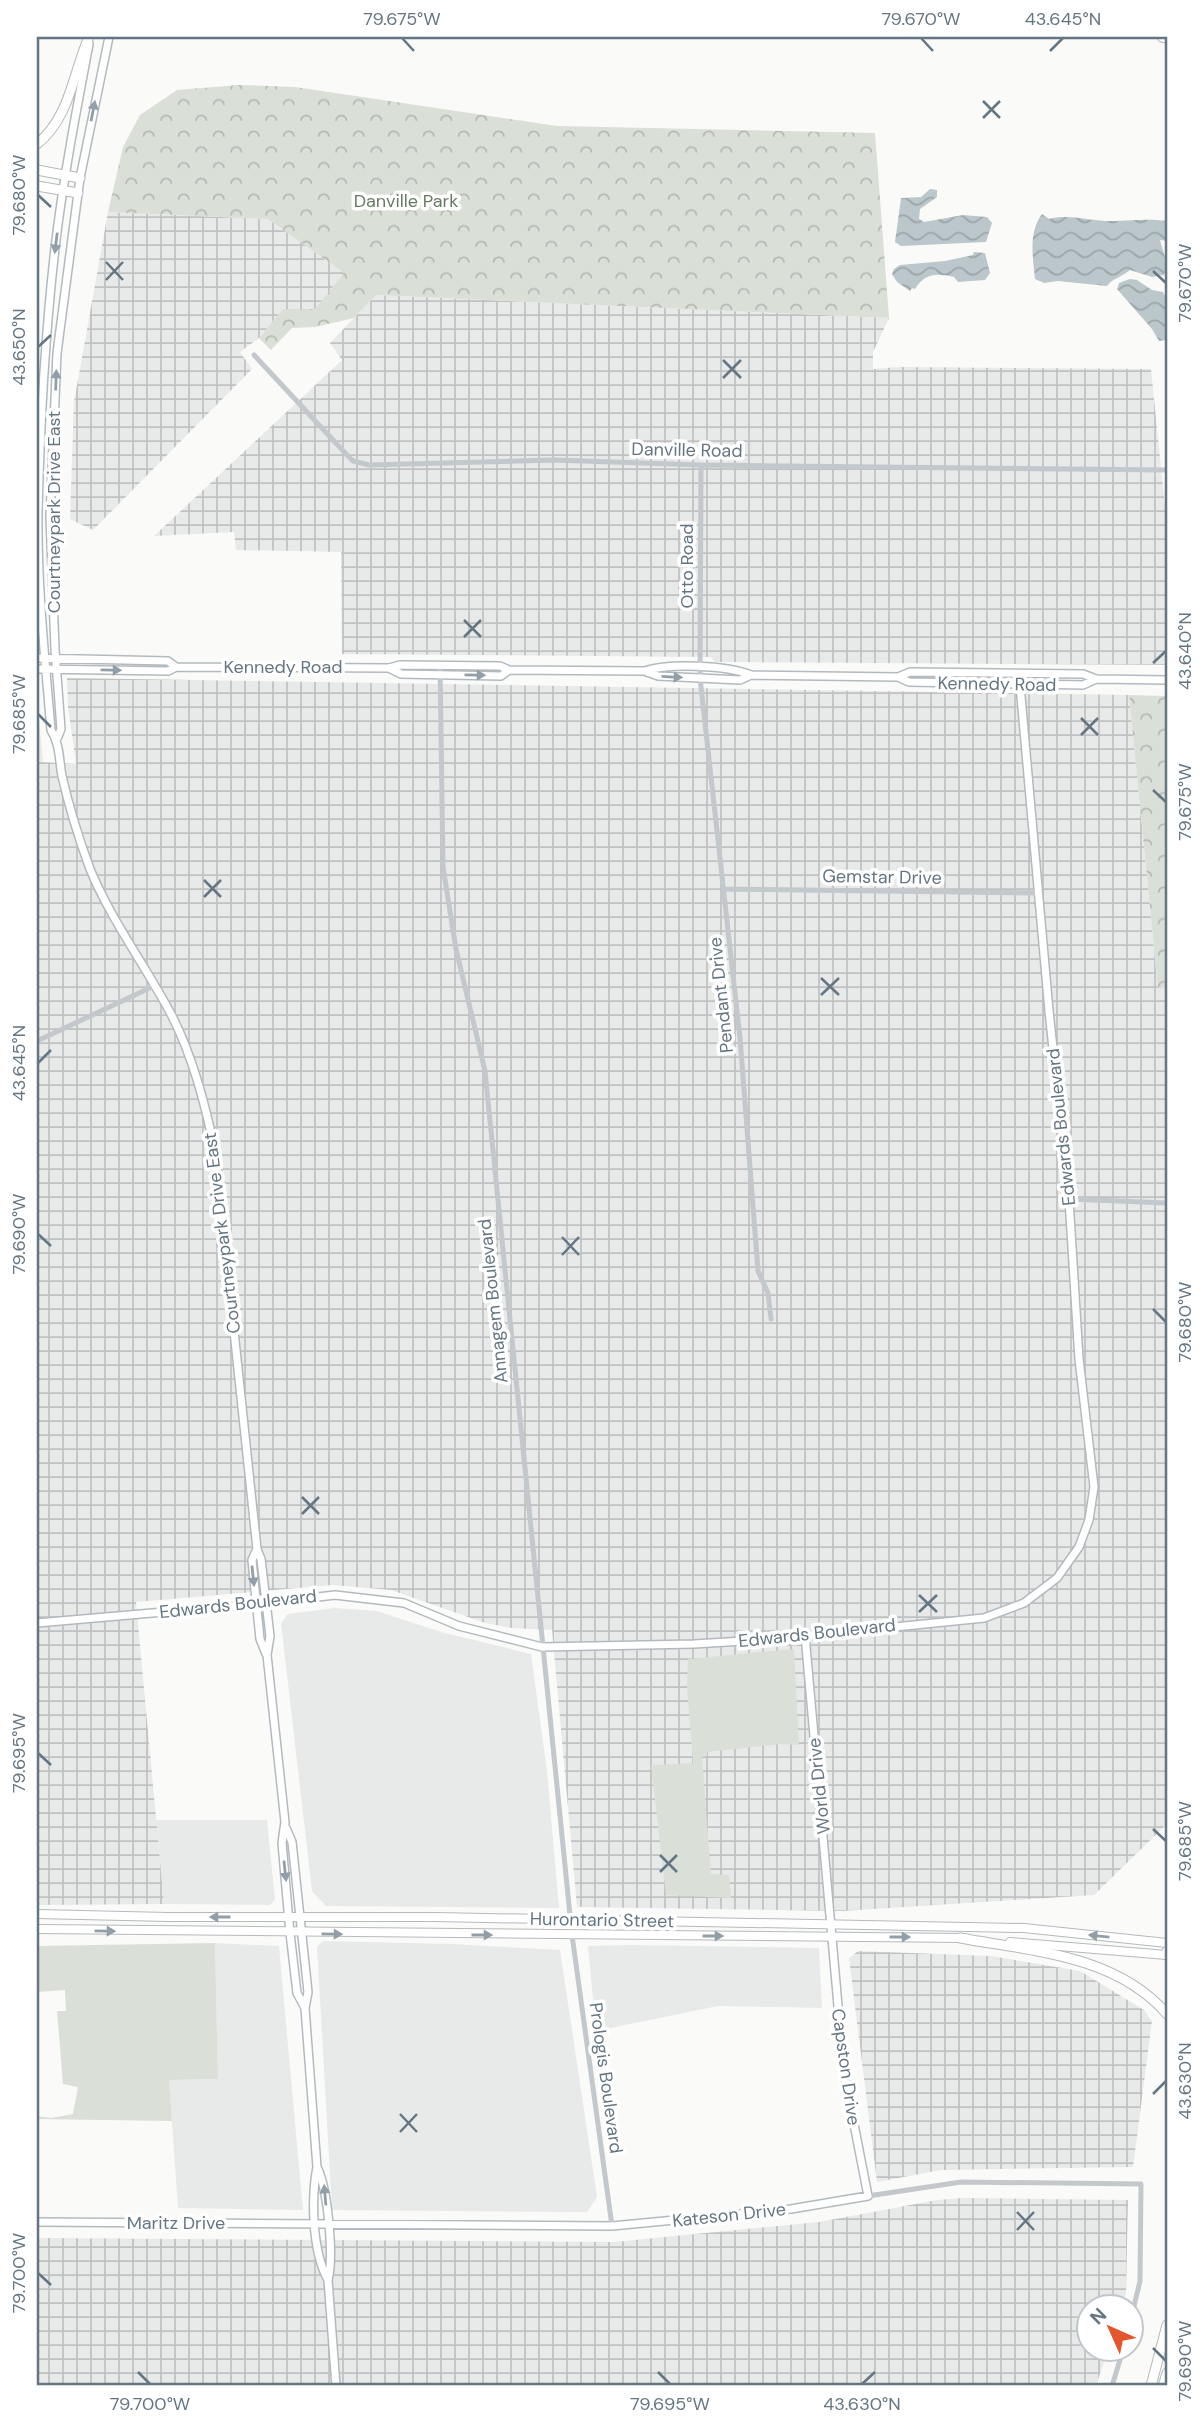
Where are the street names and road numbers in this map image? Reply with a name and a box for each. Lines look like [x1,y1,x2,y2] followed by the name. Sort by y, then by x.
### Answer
[42,411,66,613] street label: Courtneypark Drive East
[631,437,743,463] street label: Danville Road
[675,523,699,609] street label: Otto Road
[223,655,343,679] street label: Kennedy Road
[937,671,1057,697] street label: Kennedy Road
[822,864,942,890] street label: Gemstar Drive
[703,936,739,1054] street label: Pendant Drive
[1041,1047,1081,1207] street label: Edwards Boulevard
[198,1131,246,1335] street label: Courtneypark Drive East
[472,1218,514,1384] street label: Annagem Boulevard
[158,1584,318,1624] street label: Edwards Boulevard
[737,1613,897,1653] street label: Edwards Boulevard
[802,1737,836,1835] street label: World Drive
[530,1907,674,1933] street label: Hurontario Street
[584,2001,628,2155] street label: Prologis Boulevard
[826,2007,866,2127] street label: Capston Drive
[671,2197,787,2233] street label: Kateson Drive
[127,2211,225,2235] street label: Maritz Drive

